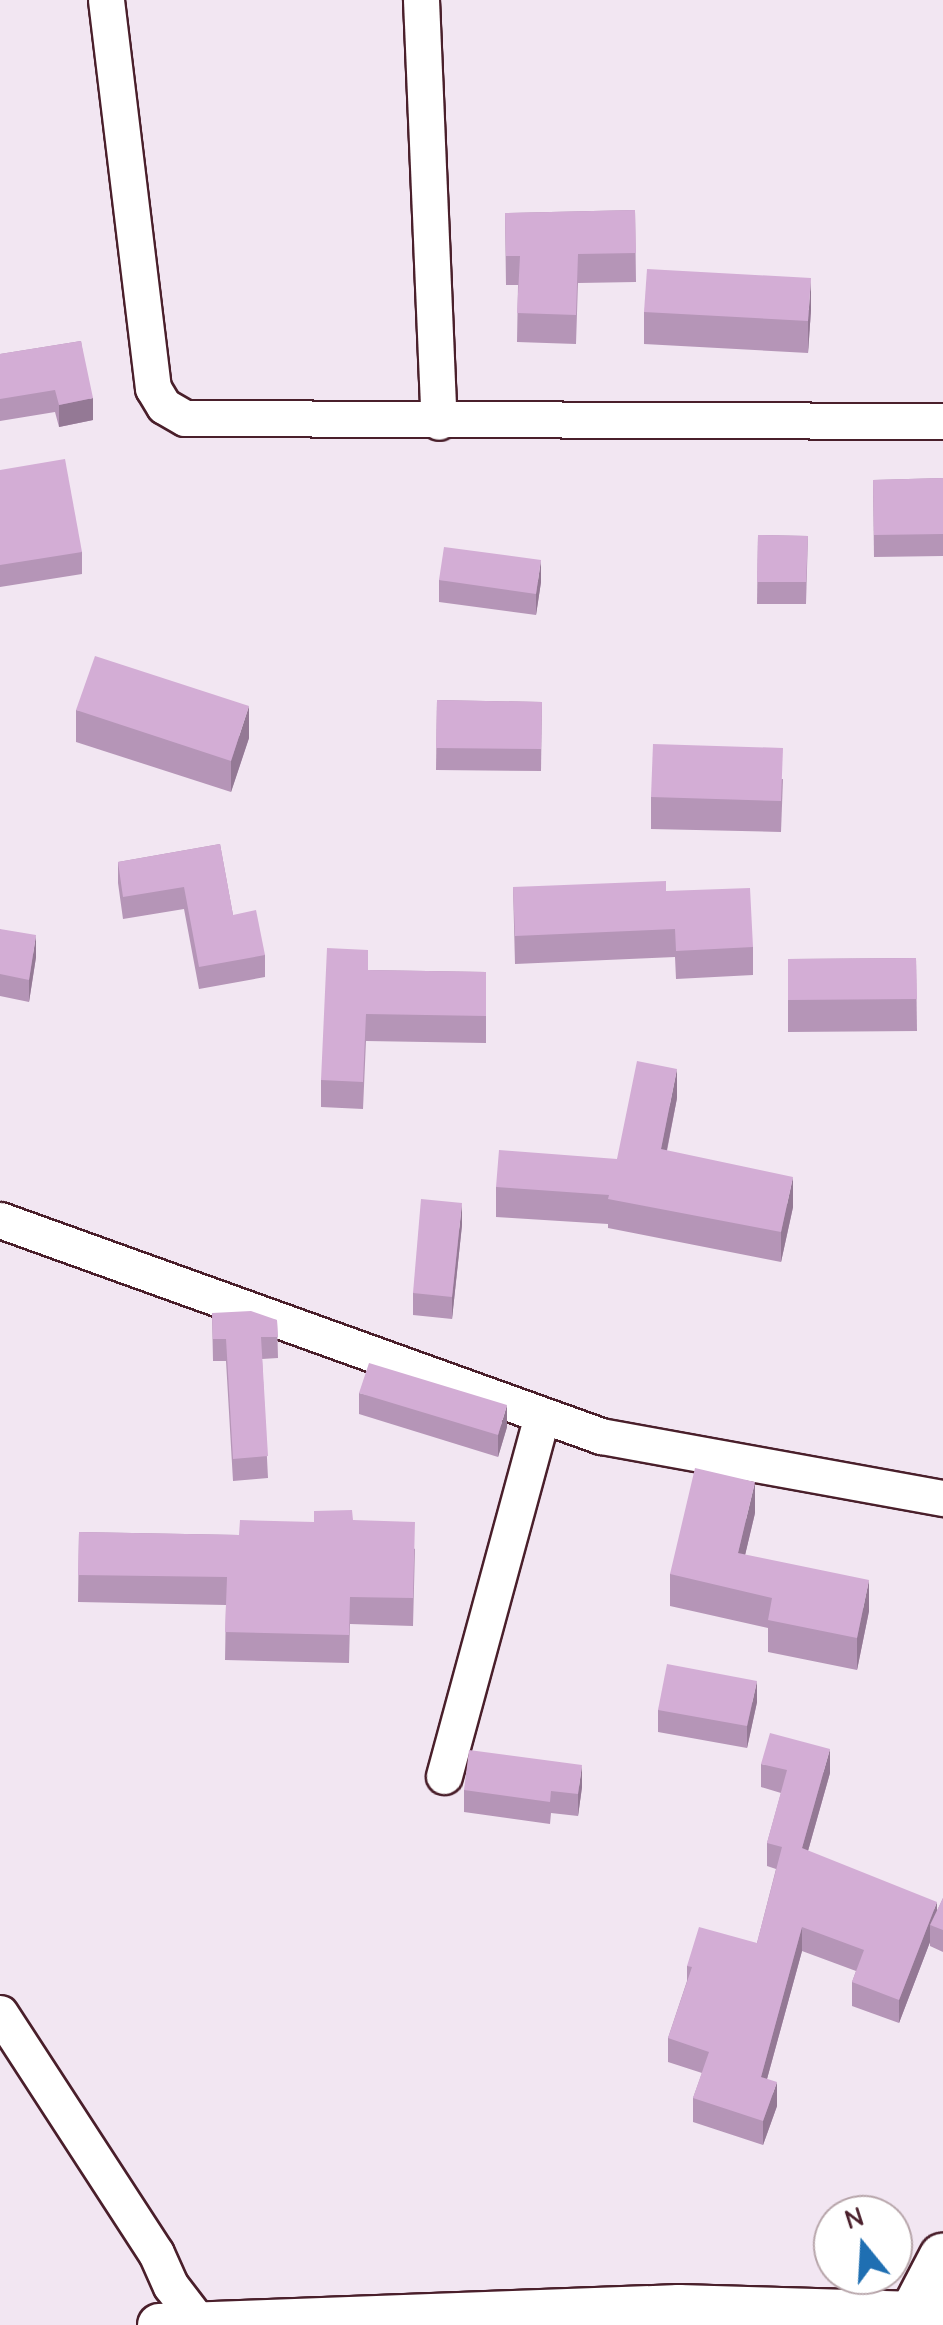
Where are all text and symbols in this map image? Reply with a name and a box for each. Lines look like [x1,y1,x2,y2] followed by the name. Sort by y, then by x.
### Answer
[813,2195,913,2295] north arrow
[841,2200,868,2236] text: N

